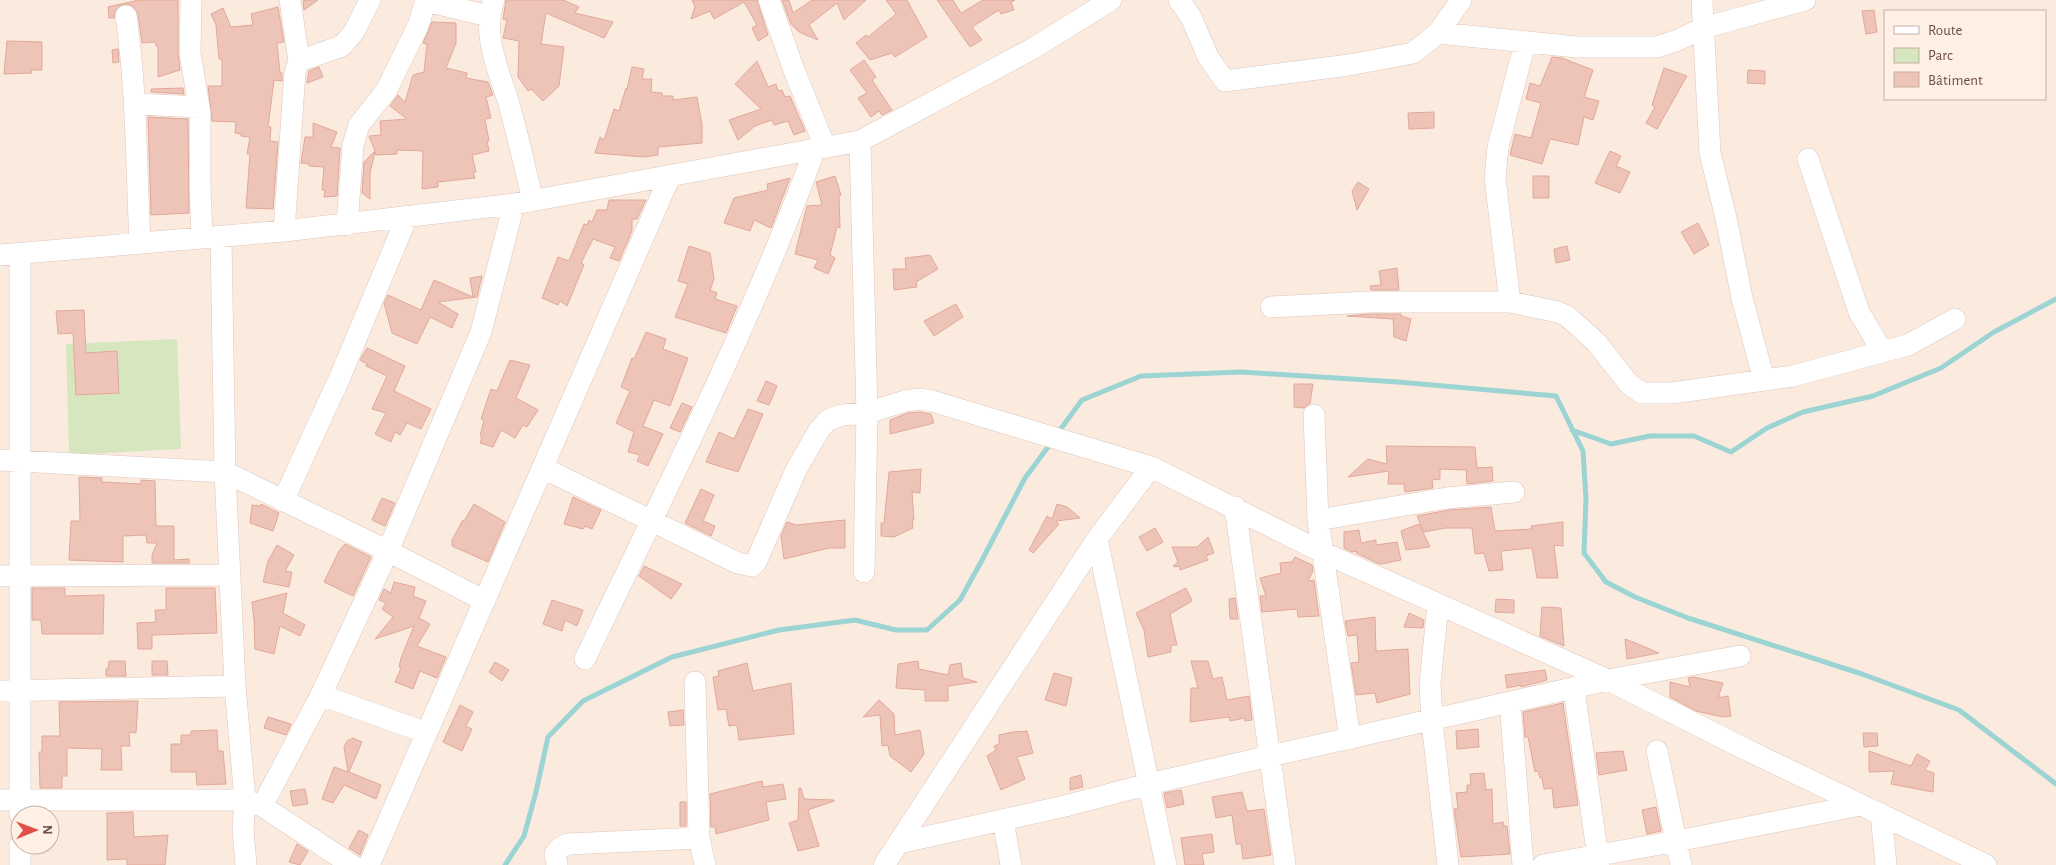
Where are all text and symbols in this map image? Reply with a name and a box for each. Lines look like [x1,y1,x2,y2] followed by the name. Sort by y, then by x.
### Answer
[1884,10,2046,100] legend
[1928,23,1962,38] text: Route
[1928,48,1953,63] text: Parc
[1928,73,1983,88] text: Bâtiment
[10,805,60,855] north arrow
[40,825,54,835] text: N

